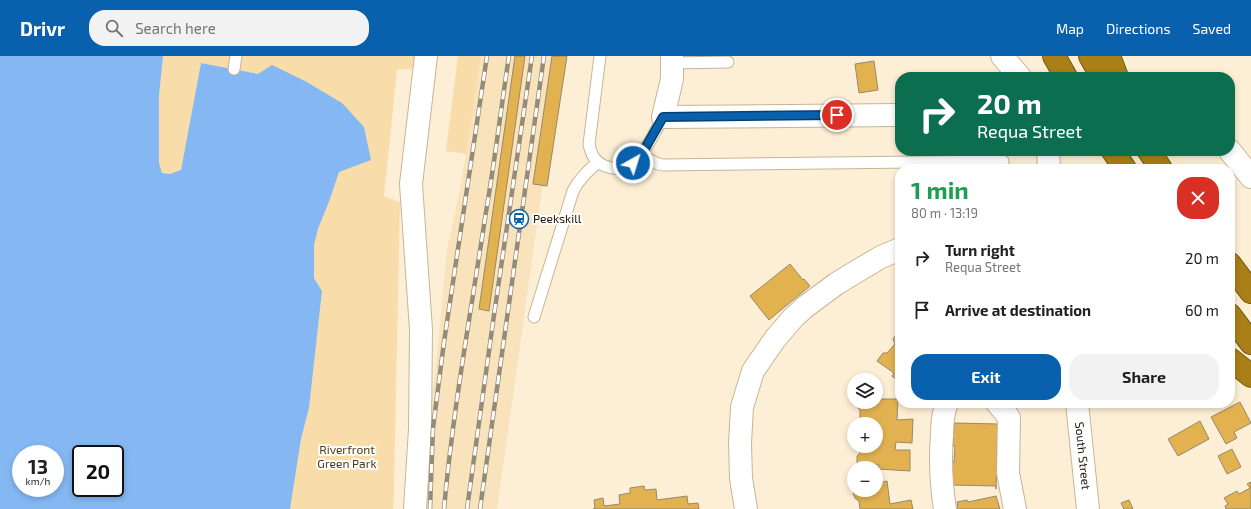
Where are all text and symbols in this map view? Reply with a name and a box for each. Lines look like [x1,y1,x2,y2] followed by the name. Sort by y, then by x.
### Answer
[89,10,369,46] search box
[20,17,65,40] text: Drivr
[103,17,125,39] icon: search
[135,19,216,37] text: Search here
[1056,20,1084,37] text: Map
[1106,20,1171,37] text: Directions
[1193,20,1231,37] text: Saved
[977,86,1042,120] text: 20 m
[911,88,963,140] icon: right
[820,98,854,132] pin
[826,104,848,126] icon: arrive
[977,120,1082,142] text: Requa Street
[612,142,654,184] position arrow
[911,175,969,204] text: 1 min
[1177,177,1219,219] button: close
[911,205,978,221] text: 80 m · 13:19
[508,208,530,230] station icon: Peekskill
[533,211,582,225] place label: Peekskill
[945,241,1015,259] text: Turn right
[911,247,933,269] icon: right
[1185,249,1219,267] text: 20 m
[945,259,1021,275] text: Requa Street
[911,299,933,321] icon: arrive
[945,301,1091,319] text: Arrive at destination
[1185,301,1219,319] text: 60 m
[911,354,1061,400] button: Exit
[1069,354,1219,400] button: Share
[847,373,883,497] map controls
[847,373,883,409] button: layers
[847,417,883,453] button: +
[1073,421,1094,491] street label: South Street
[317,442,377,470] park label: Riverfront Green Park
[72,445,124,497] speed limit sign: 20
[28,454,48,478] text: 13
[847,461,883,497] button: −
[26,475,50,487] text: km/h

